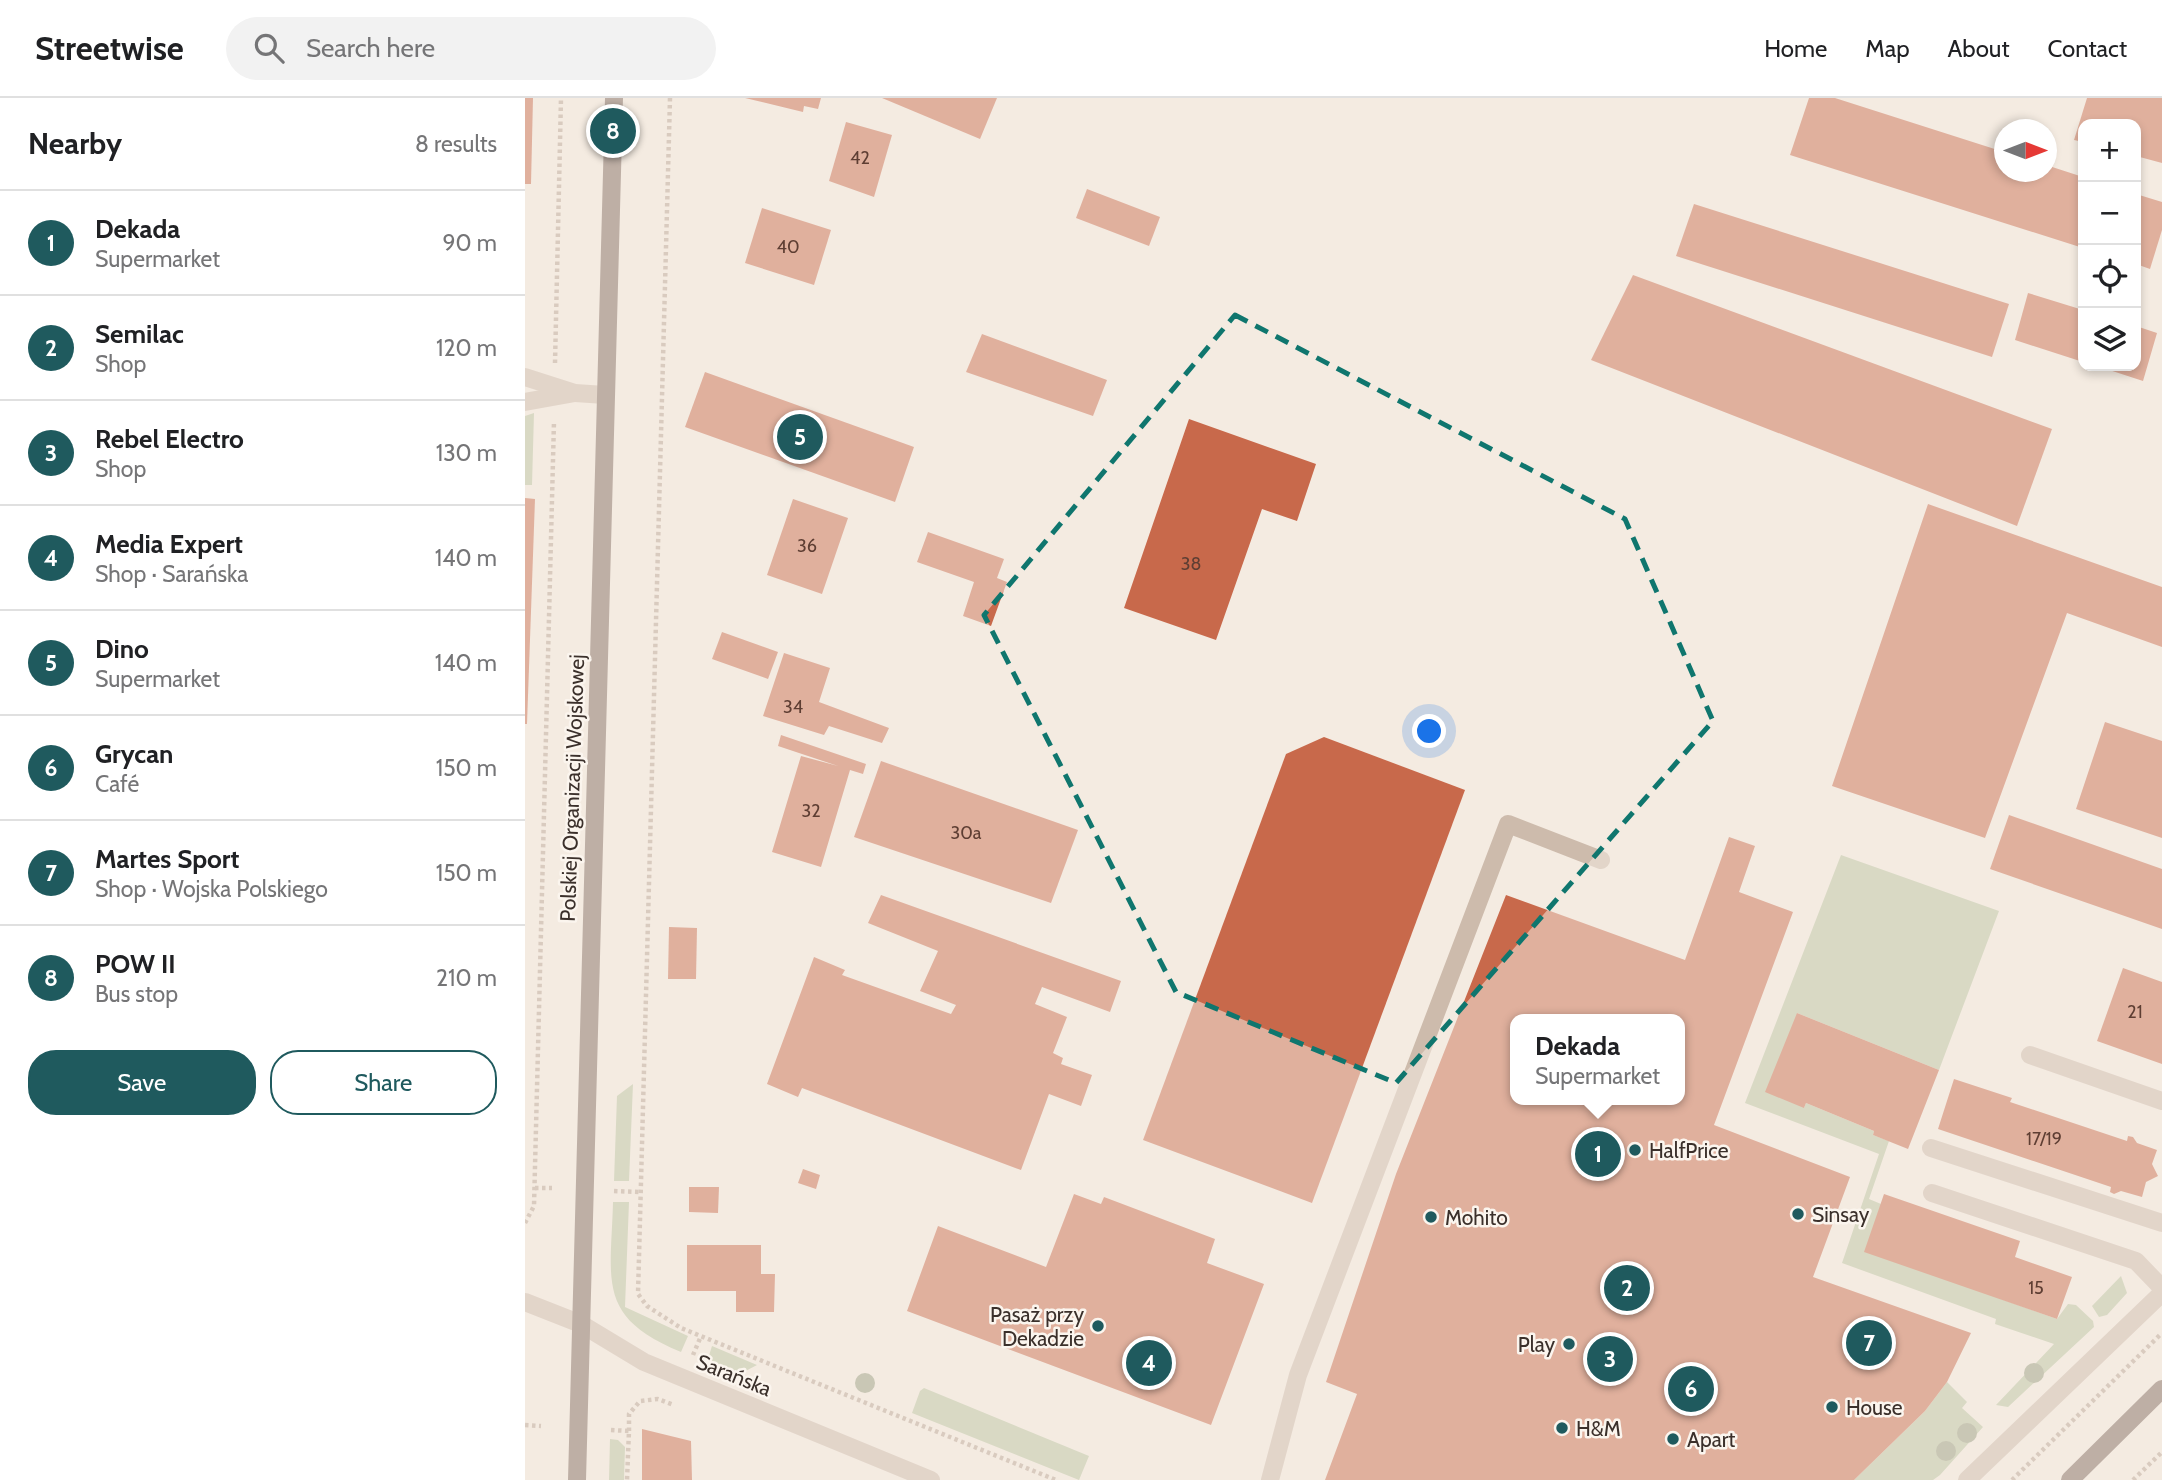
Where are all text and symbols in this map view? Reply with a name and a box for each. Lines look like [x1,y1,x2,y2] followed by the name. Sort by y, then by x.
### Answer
[226,17,716,80] search box
[35,28,184,68] text: Streetwise
[250,29,288,67] icon: search
[306,32,435,64] text: Search here
[1764,34,1827,63] text: Home
[1865,34,1910,63] text: Map
[1948,34,2010,63] text: About
[2048,34,2127,63] text: Contact
[590,105,636,157] pin: 8
[1994,119,2057,182] north arrow
[2078,119,2141,371] map controls
[2078,119,2141,182] button: +
[28,125,122,162] text: Nearby
[415,130,497,158] text: 8 results
[850,147,870,169] house number: 42
[2078,182,2141,245] button: −
[95,213,180,245] text: Dekada
[47,229,55,257] text: 1
[443,229,497,257] text: 90 m
[777,236,799,258] house number: 40
[95,245,220,273] text: Supermarket
[2078,245,2141,308] button: locate
[2078,308,2141,371] button: layers
[95,318,184,350] text: Semilac
[45,334,57,362] text: 2
[436,334,497,362] text: 120 m
[95,350,146,378] text: Shop
[777,411,823,463] pin: 5
[95,423,244,455] text: Rebel Electro
[45,439,57,467] text: 3
[436,439,497,467] text: 130 m
[95,455,146,483] text: Shop
[95,528,243,560] text: Media Expert
[797,535,817,557] house number: 36
[44,544,58,572] text: 4
[435,544,497,572] text: 140 m
[1181,553,1201,575] house number: 38
[95,560,248,588] text: Shop · Sarańska
[95,633,149,665] text: Dino
[45,649,57,677] text: 5
[435,649,497,677] text: 140 m
[555,654,590,922] street label: Polskiej Organizacji Wojskowej
[95,665,220,693] text: Supermarket
[783,696,803,718] house number: 34
[1412,714,1446,748] your location
[95,738,173,770] text: Grycan
[45,754,57,782] text: 6
[436,754,497,782] text: 150 m
[95,770,139,798] text: Café
[801,800,821,822] house number: 32
[951,822,982,844] house number: 30a
[95,843,239,875] text: Martes Sport
[45,859,57,887] text: 7
[436,859,497,887] text: 150 m
[95,875,328,903] text: Shop · Wojska Polskiego
[95,948,176,980] text: POW II
[44,964,58,992] text: 8
[436,964,497,992] text: 210 m
[95,980,178,1008] text: Bus stop
[2127,1001,2143,1023] house number: 21
[1510,1014,1685,1105] popup
[1535,1030,1620,1062] text: Dekada
[28,1050,256,1115] button: Save
[270,1050,497,1115] button: Share
[1535,1062,1660,1090] text: Supermarket
[1575,1128,1621,1180] pin: 1
[2026,1128,2062,1150] house number: 17/19
[1649,1138,1729,1163] place label: HalfPrice
[1627,1142,1643,1158] marker: HalfPrice
[1812,1202,1870,1227] place label: Sinsay
[1445,1205,1508,1230] place label: Mohito
[1790,1206,1806,1222] marker: Sinsay
[1423,1209,1439,1225] marker: Mohito
[1604,1262,1650,1314] pin: 2
[2028,1277,2044,1299] house number: 15
[990,1302,1084,1351] place label: Pasaż przy Dekadzie
[1846,1317,1892,1369] pin: 7
[1090,1318,1106,1334] marker: Pasaż przy Dekadzie
[1518,1332,1555,1357] place label: Play
[1587,1333,1633,1385] pin: 3
[1561,1336,1577,1352] marker: Play
[1126,1337,1172,1389] pin: 4
[693,1349,775,1401] street label: Sarańska
[1668,1363,1714,1415] pin: 6
[1846,1395,1903,1420] place label: House
[1824,1399,1840,1415] marker: House
[1576,1416,1621,1441] place label: H&M
[1554,1420,1570,1436] marker: H&M
[1687,1427,1735,1452] place label: Apart
[1665,1431,1681,1447] marker: Apart

